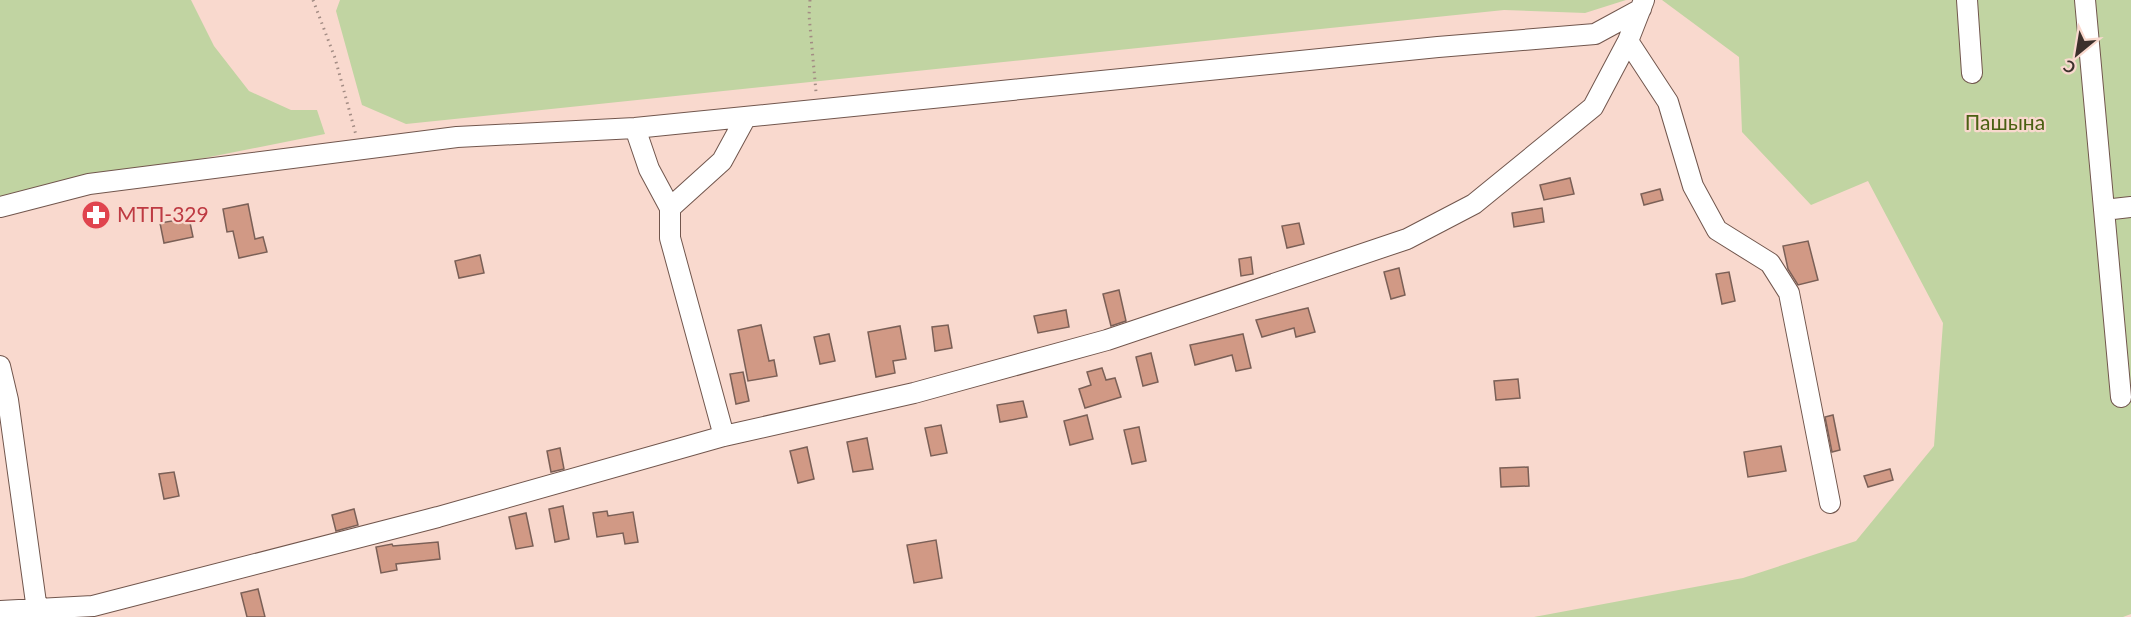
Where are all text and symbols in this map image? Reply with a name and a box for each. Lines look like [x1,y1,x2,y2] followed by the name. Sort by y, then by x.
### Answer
[2047,24,2107,84] north arrow
[2060,56,2079,78] text: С
[1965,109,2045,134] park label: Пашына
[80,199,112,231] pharmacy icon: МТП-329
[117,201,209,226] place label: МТП-329

